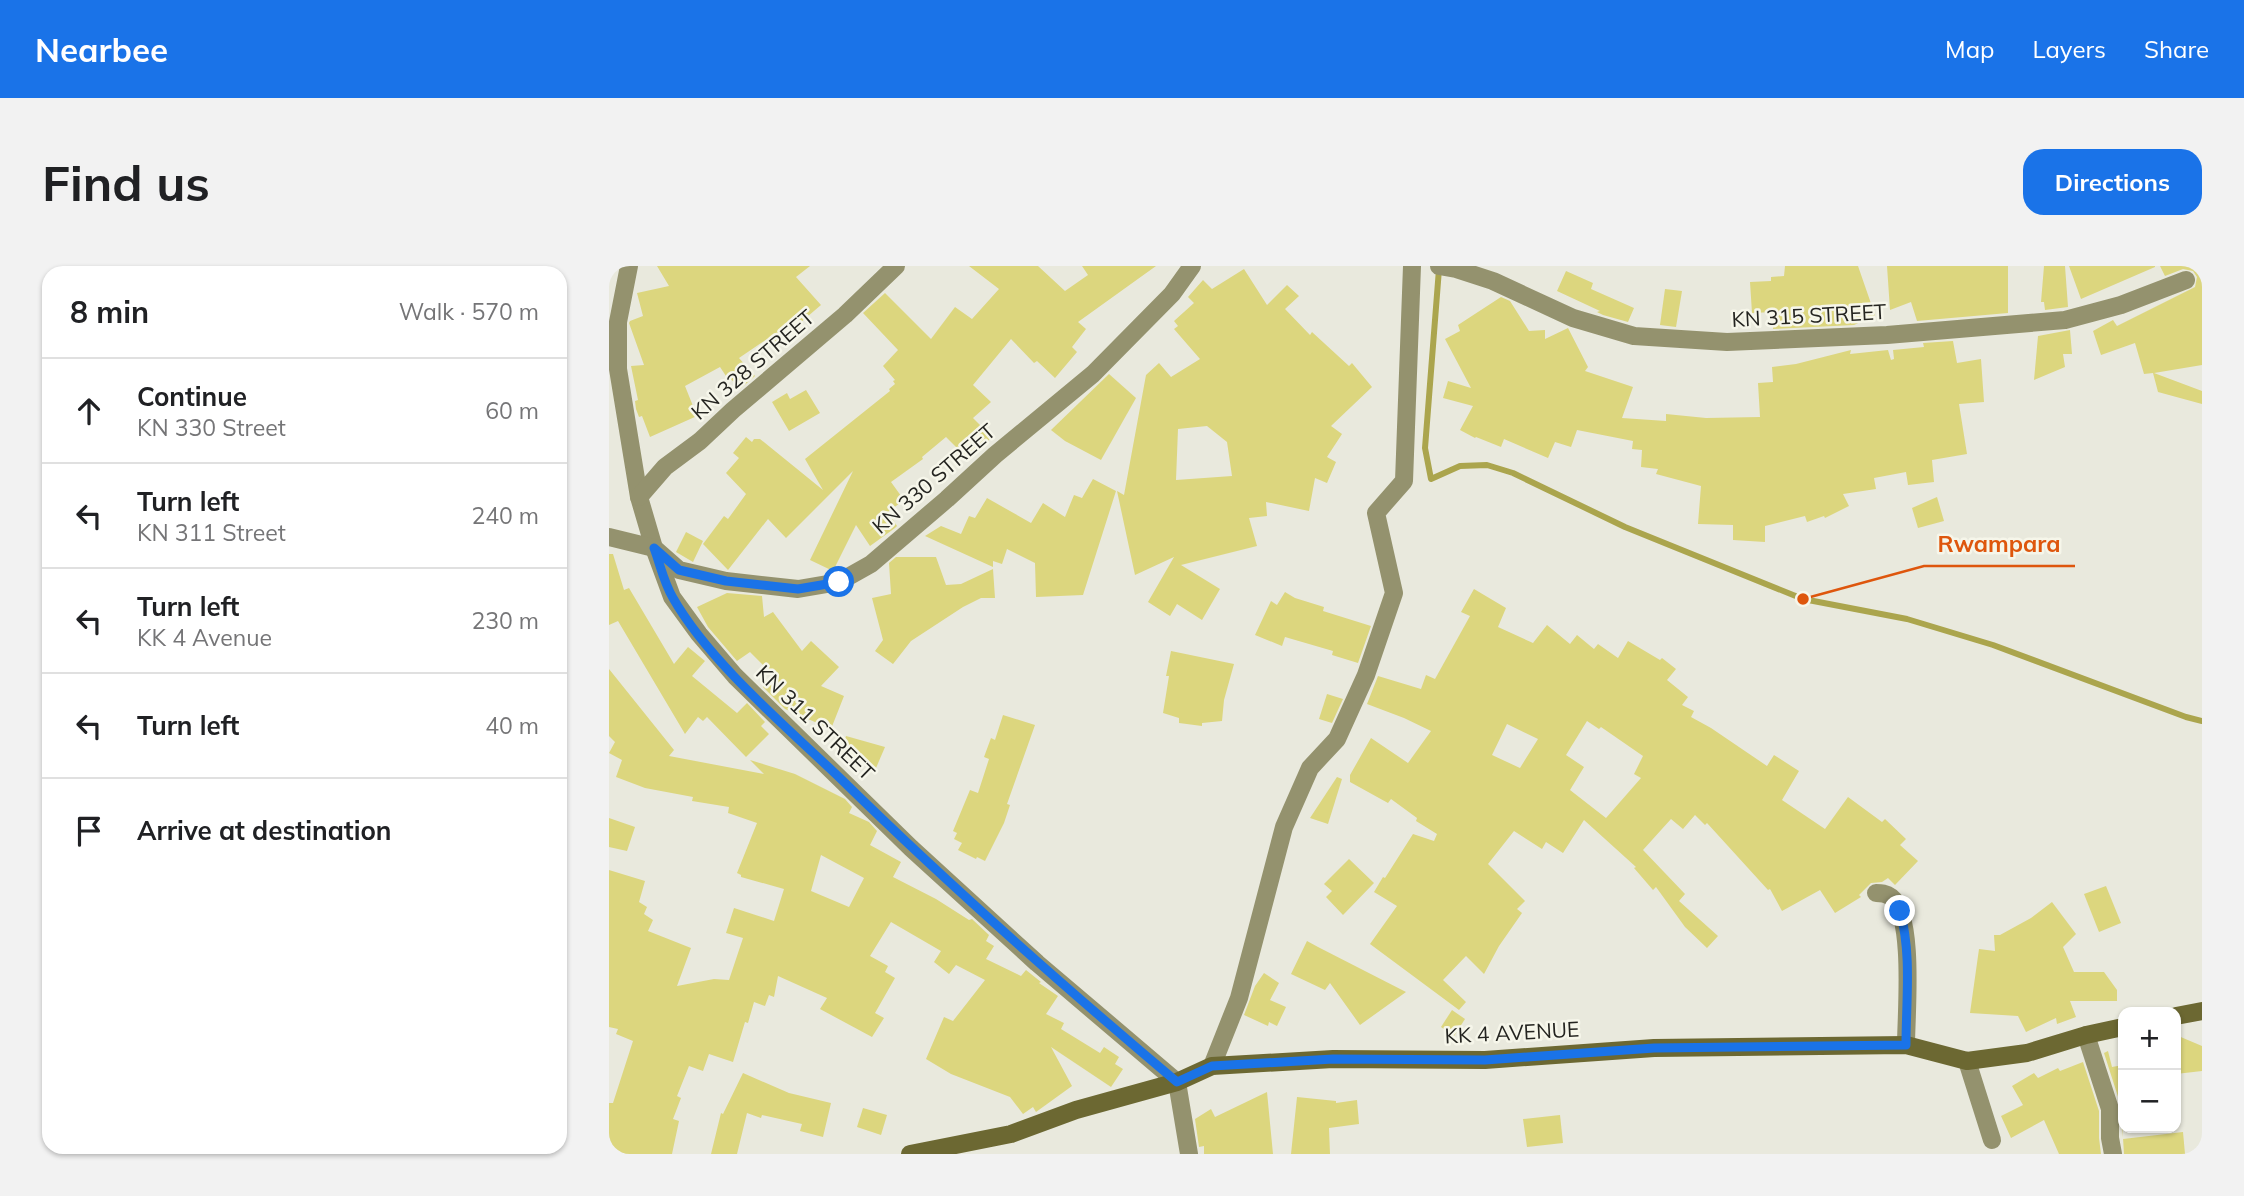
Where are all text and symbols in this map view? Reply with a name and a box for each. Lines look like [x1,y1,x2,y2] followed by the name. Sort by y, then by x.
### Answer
[35,29,168,70] text: Nearbee
[1945,34,1994,64] text: Map
[2032,34,2106,64] text: Layers
[2144,34,2209,64] text: Share
[2023,149,2202,215] button: Directions
[42,152,210,213] text: Find us
[70,293,149,331] text: 8 min
[399,297,539,326] text: Walk · 570 m
[1731,298,1887,332] street label: KN 315 STREET
[685,303,820,425] street label: KN 328 STREET
[137,380,247,413] text: Continue
[70,392,108,430] icon: ahead
[485,396,539,425] text: 60 m
[137,413,286,442] text: KN 330 Street
[866,417,1001,539] street label: KN 330 STREET
[137,485,239,518] text: Turn left
[70,497,108,535] icon: left
[471,501,539,530] text: 240 m
[137,518,286,547] text: KN 311 Street
[1924,522,2075,566] callout: Rwampara
[1938,529,2060,558] text: Rwampara
[823,566,854,597] route start
[137,590,239,623] text: Turn left
[70,602,108,640] icon: left
[471,606,539,635] text: 230 m
[137,623,272,652] text: KK 4 Avenue
[751,659,881,786] street label: KN 311 STREET
[70,707,108,745] icon: left
[137,709,239,742] text: Turn left
[485,711,539,740] text: 40 m
[70,812,108,850] icon: arrive
[137,814,392,847] text: Arrive at destination
[1884,895,1915,926] route end
[2118,1007,2181,1133] map controls
[2118,1007,2181,1070] button: +
[1444,1015,1580,1049] street label: KK 4 AVENUE
[2118,1070,2181,1133] button: −

